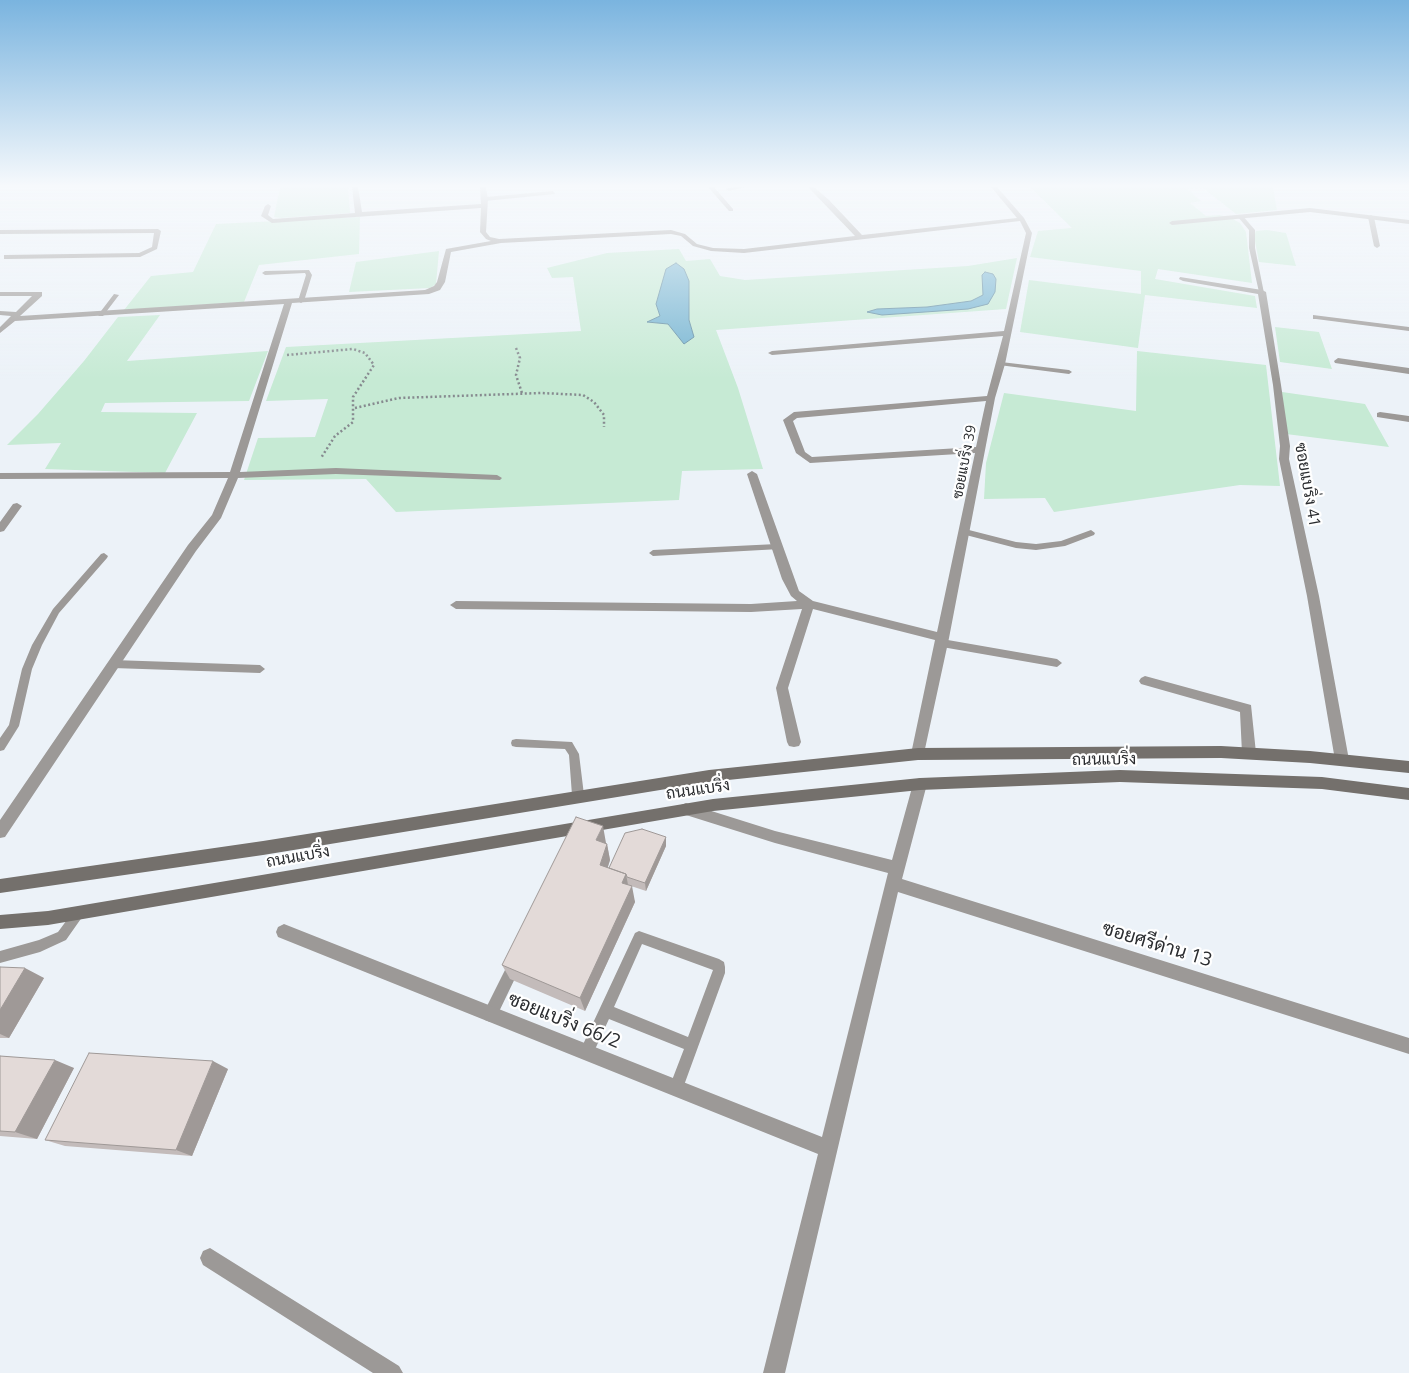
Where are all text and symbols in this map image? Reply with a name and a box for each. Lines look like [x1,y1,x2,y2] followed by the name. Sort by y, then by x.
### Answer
[950,424,980,500] street label: ซอยแบริ่ง 39
[1290,441,1324,529] street label: ซอยแบริ่ง 41
[1072,750,1136,770] street label: ถนนแบริ่ง
[665,776,731,804] street label: ถนนแบริ่ง
[265,842,331,872] street label: ถนนแบริ่ง
[1099,917,1215,973] street label: ซอยศรีด่าน 13
[504,988,624,1054] street label: ซอยแบริ่ง 66/2

